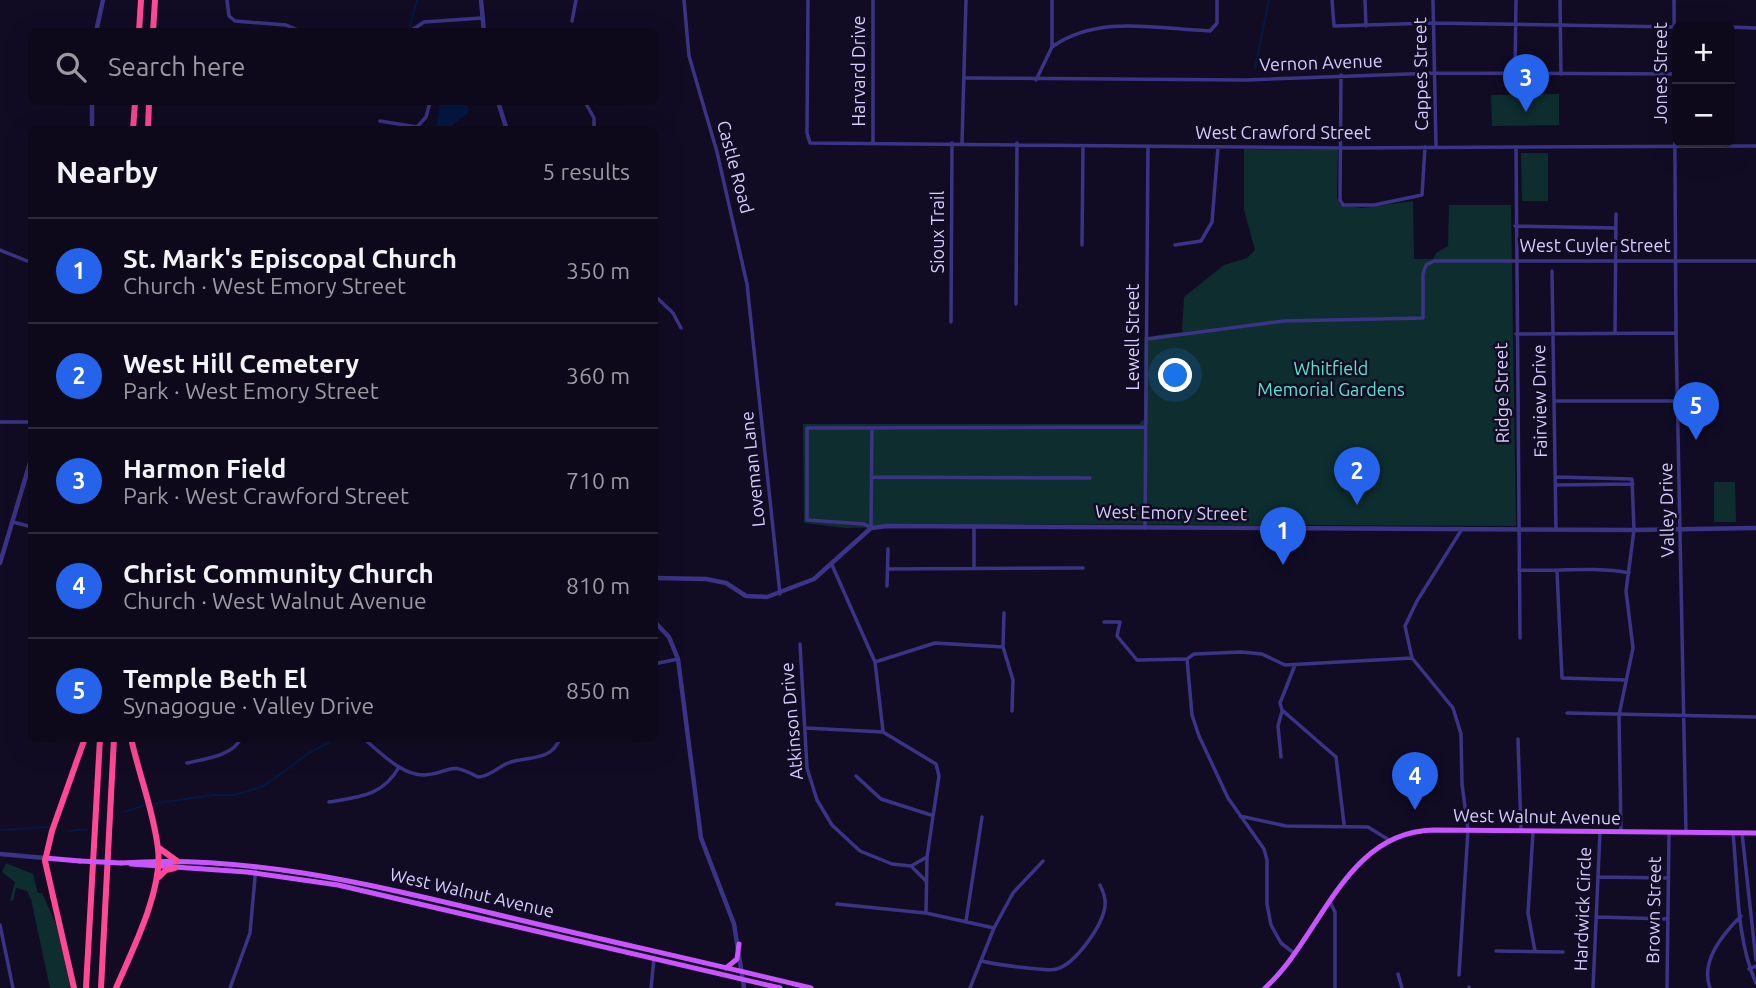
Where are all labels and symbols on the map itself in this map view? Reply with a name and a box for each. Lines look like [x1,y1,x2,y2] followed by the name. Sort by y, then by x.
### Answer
[848,15,868,127] street label: Harvard Drive
[1409,17,1431,131] street label: Cappes Street
[1650,22,1670,124] street label: Jones Street
[1259,50,1383,74] street label: Vernon Avenue
[1503,54,1549,112] pin: 3
[714,118,758,215] street label: Castle Road
[1195,122,1371,142] street label: West Crawford Street
[927,191,947,273] street label: Sioux Trail
[1520,235,1670,255] street label: West Cuyler Street
[1122,284,1142,390] street label: Lewell Street
[1490,342,1512,444] street label: Ridge Street
[1528,344,1550,458] street label: Fairview Drive
[1158,358,1192,392] your location
[1257,358,1405,399] park label: Whitfield Memorial Gardens
[1673,382,1719,440] pin: 5
[736,410,768,528] street label: Loveman Lane
[1334,447,1380,505] pin: 2
[1655,462,1677,558] street label: Valley Drive
[1095,501,1247,523] street label: West Emory Street
[1260,507,1306,565] pin: 1
[776,662,806,781] street label: Atkinson Drive
[1392,752,1438,810] pin: 4
[1453,805,1621,827] street label: West Walnut Avenue
[1570,847,1594,971] street label: Hardwick Circle
[1642,856,1664,964] street label: Brown Street
[388,863,556,921] street label: West Walnut Avenue

